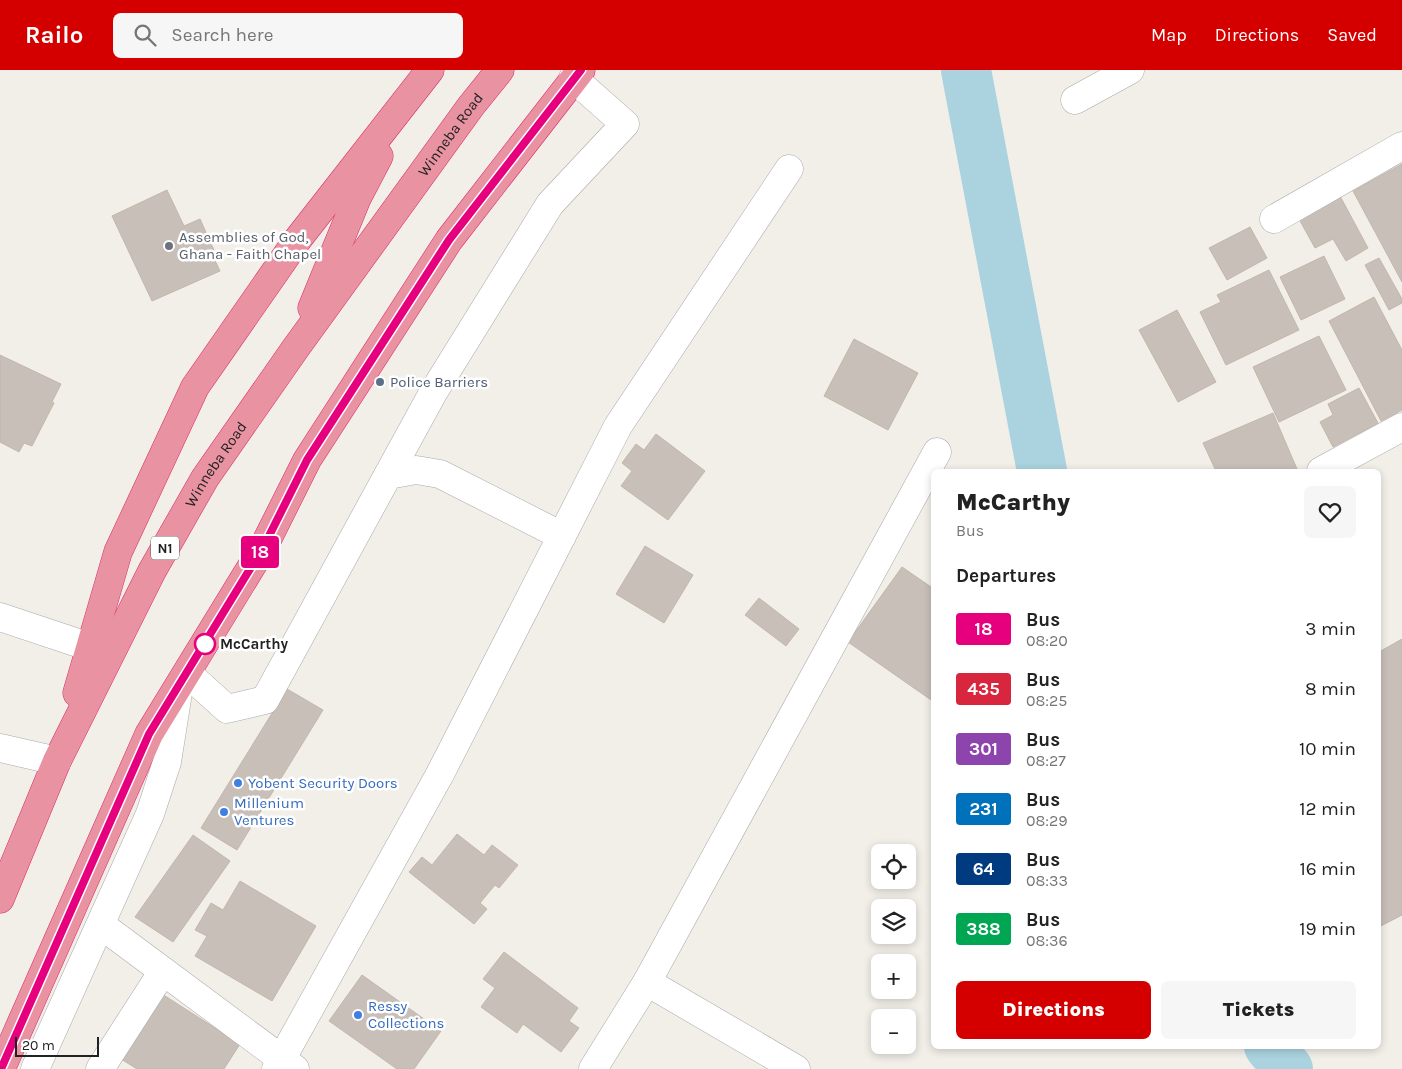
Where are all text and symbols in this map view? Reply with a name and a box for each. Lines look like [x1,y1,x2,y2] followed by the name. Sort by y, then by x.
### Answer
[113,13,463,58] search box
[25,21,83,49] text: Railo
[131,21,159,49] icon: search
[171,24,273,46] text: Search here
[1151,24,1187,46] text: Map
[1215,24,1299,46] text: Directions
[1327,24,1377,46] text: Saved
[414,89,487,180] street label: Winneba Road
[179,228,321,263] place label: Assemblies of God, Ghana - Faith Chapel
[163,240,175,252] marker: Assemblies of God, Ghana - Faith Chapel
[390,373,488,391] place label: Police Barriers
[374,376,386,388] marker: Police Barriers
[181,418,251,510] street label: Winneba Road
[1304,486,1356,538] button: heart
[956,488,1070,516] text: McCarthy
[956,521,984,540] text: Bus
[151,536,179,559] road number: N1
[238,536,282,568] line badge: 18
[251,541,269,563] text: 18
[956,565,1056,587] text: Departures
[1026,609,1060,631] text: Bus
[974,618,993,640] text: 18
[1305,618,1356,640] text: 3 min
[1026,631,1068,650] text: 08:20
[194,633,216,655] marker: McCarthy
[220,635,288,653] place label: McCarthy
[1026,669,1060,691] text: Bus
[967,678,1000,700] text: 435
[1305,678,1356,700] text: 8 min
[1026,691,1067,710] text: 08:25
[1026,729,1060,751] text: Bus
[969,738,998,760] text: 301
[1299,738,1356,760] text: 10 min
[1026,751,1066,770] text: 08:27
[248,774,398,792] place label: Yobent Security Doors
[232,777,244,789] marker: Yobent Security Doors
[1026,789,1060,811] text: Bus
[234,794,304,829] place label: Millenium Ventures
[969,798,998,820] text: 231
[1299,798,1356,820] text: 12 min
[218,806,230,818] marker: Millenium Ventures
[1026,811,1068,830] text: 08:29
[871,844,916,1054] map controls
[871,844,916,889] button: locate
[1026,849,1060,871] text: Bus
[973,858,994,880] text: 64
[1299,858,1356,880] text: 16 min
[1026,871,1068,890] text: 08:33
[871,899,916,944] button: layers
[1026,909,1060,931] text: Bus
[966,918,1001,940] text: 388
[1299,918,1356,940] text: 19 min
[1026,931,1068,950] text: 08:36
[871,954,916,999] button: +
[956,981,1151,1039] button: Directions
[1161,981,1356,1039] button: Tickets
[368,997,444,1032] place label: Ressy Collections
[352,1009,364,1021] marker: Ressy Collections
[871,1009,916,1054] button: −
[15,1034,99,1057] scale bar
[22,1037,55,1054] text: 20 m

